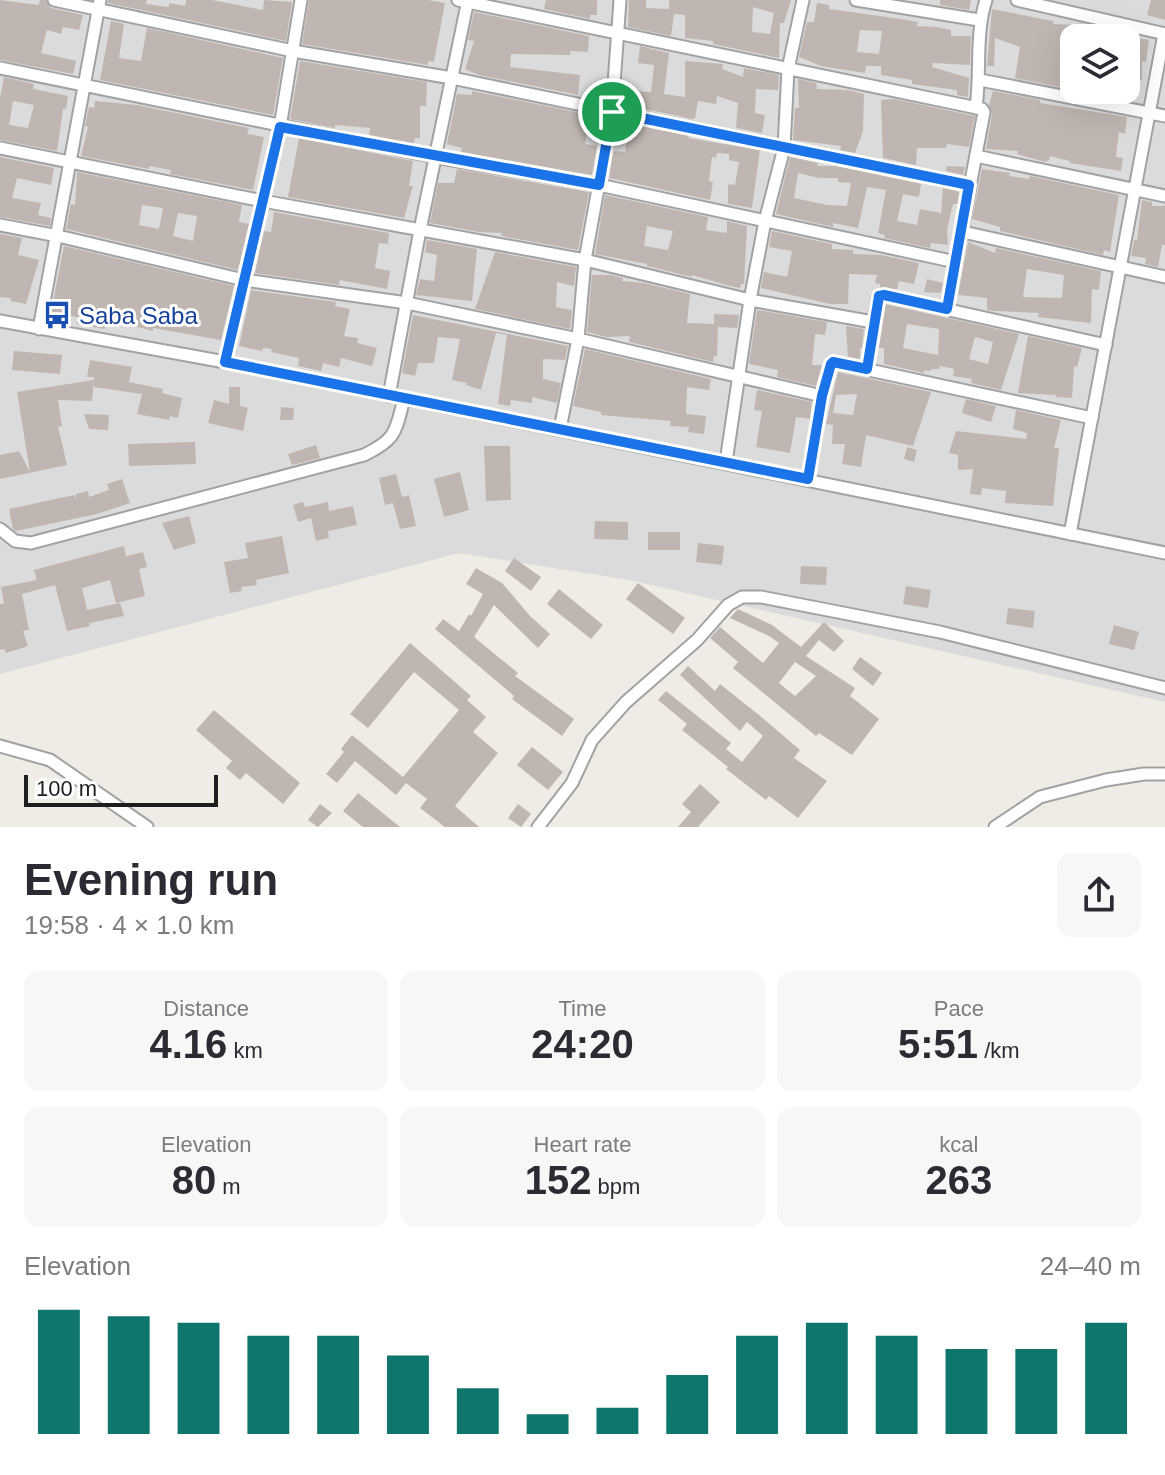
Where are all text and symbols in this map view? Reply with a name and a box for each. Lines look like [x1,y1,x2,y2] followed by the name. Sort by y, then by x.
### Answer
[1060,24,1140,104] map controls
[1060,24,1140,104] button: layers
[578,78,646,146] pin
[590,90,634,134] icon: arrive
[42,300,72,330] bus stop icon: Saba Saba
[79,302,198,329] place label: Saba Saba
[24,771,218,807] scale bar
[36,776,97,801] text: 100 m
[1057,853,1141,937] button: share
[24,855,278,904] text: Evening run
[24,910,234,940] text: 19:58 · 4 × 1.0 km
[163,996,249,1021] text: Distance
[558,996,607,1021] text: Time
[934,996,984,1021] text: Pace
[150,1022,227,1066] text: 4.16
[531,1022,634,1066] text: 24:20
[898,1022,978,1066] text: 5:51
[227,1038,263,1063] text: km
[978,1038,1020,1063] text: /km
[161,1132,251,1157] text: Elevation
[534,1132,631,1157] text: Heart rate
[939,1132,978,1157] text: kcal
[172,1158,216,1202] text: 80
[525,1158,591,1202] text: 152
[925,1158,992,1202] text: 263
[216,1174,241,1199] text: m
[591,1174,640,1199] text: bpm
[24,1251,131,1281] text: Elevation
[1040,1251,1141,1281] text: 24–40 m

